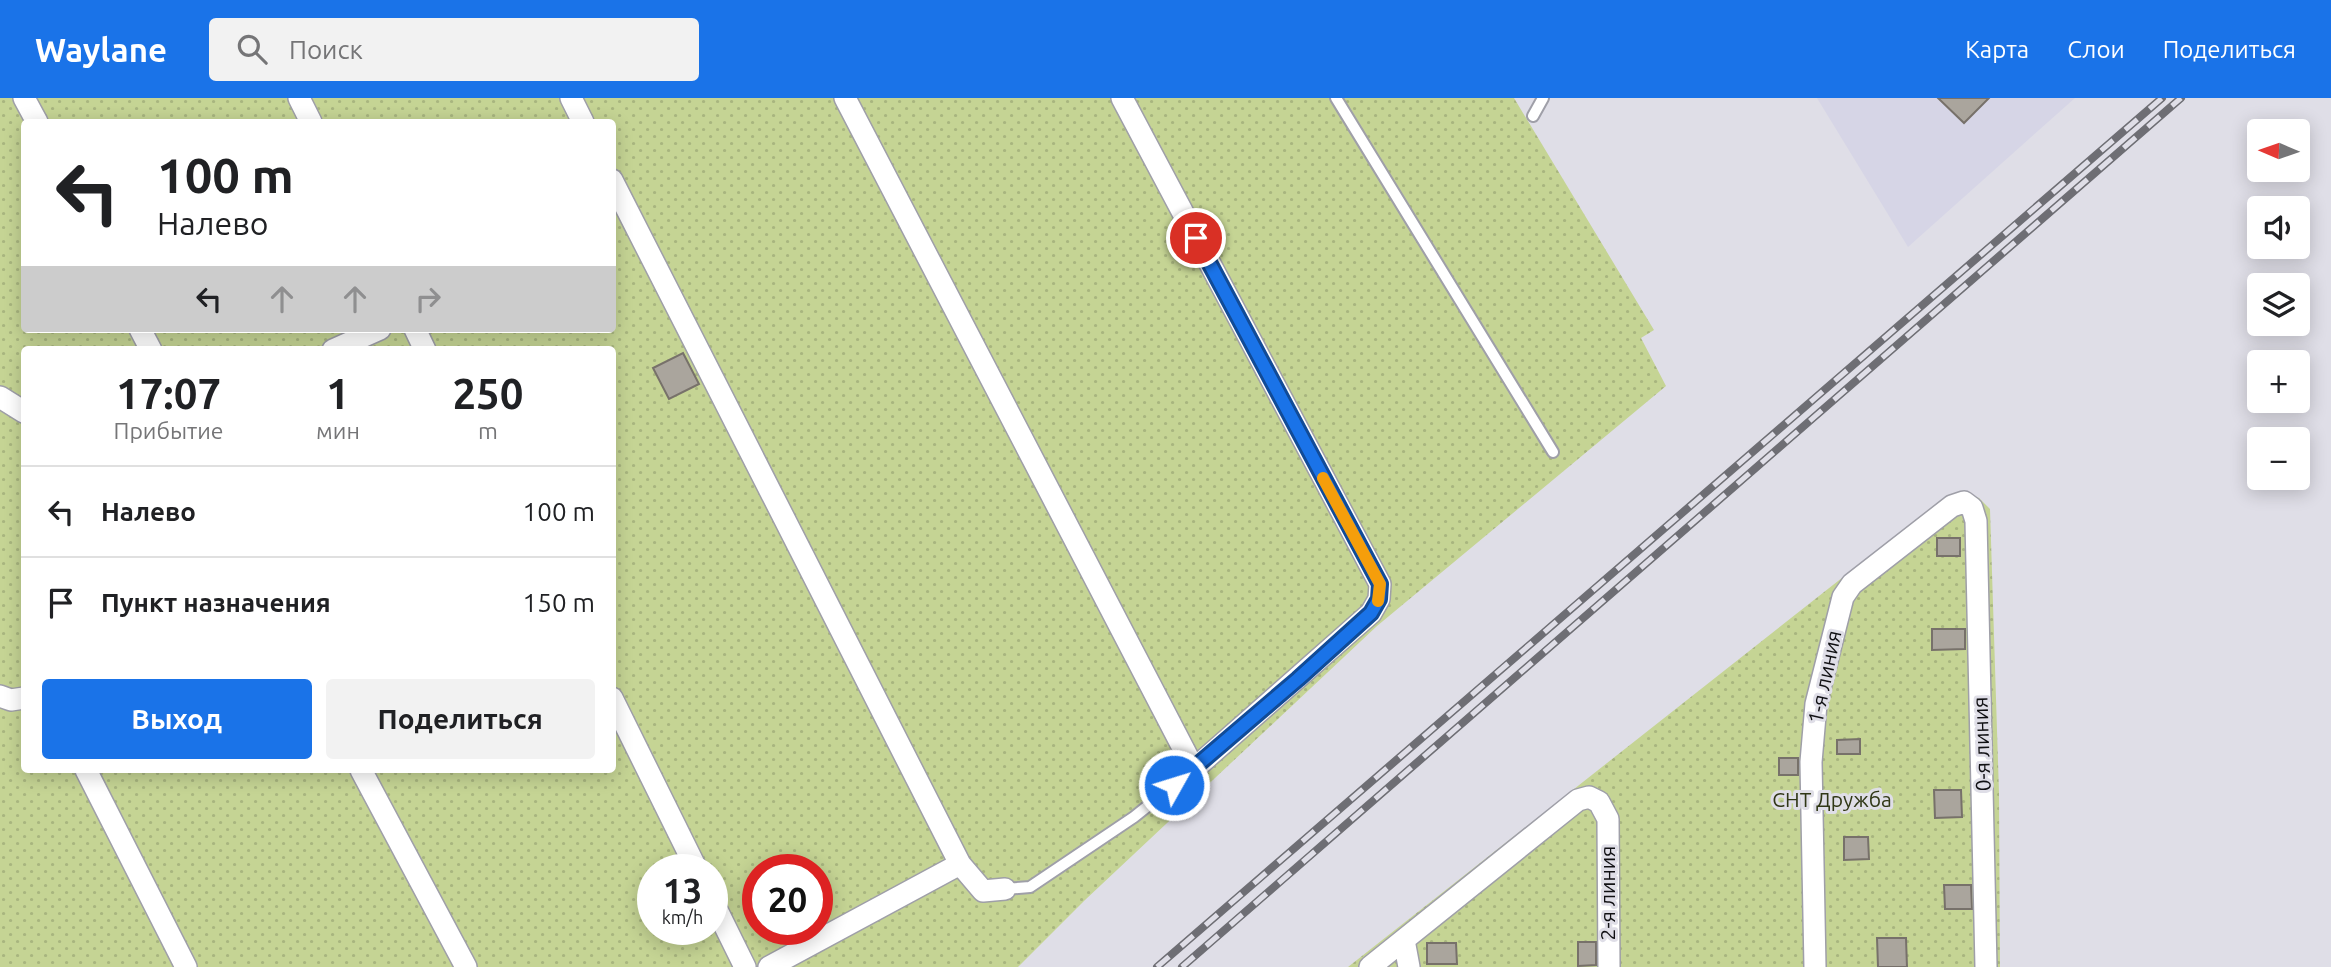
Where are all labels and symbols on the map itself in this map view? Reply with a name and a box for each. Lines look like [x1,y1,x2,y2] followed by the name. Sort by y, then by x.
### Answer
[2247,119,2310,182] north arrow
[1166,208,1226,268] pin
[1802,628,1846,726] street label: 1-я линия
[1967,696,1995,792] street label: 0-я линия
[1137,748,1211,822] position arrow
[1772,787,1892,811] park label: СНТ Дружба
[1595,846,1619,940] street label: 2-я линия
[742,854,833,945] speed limit sign: 20

